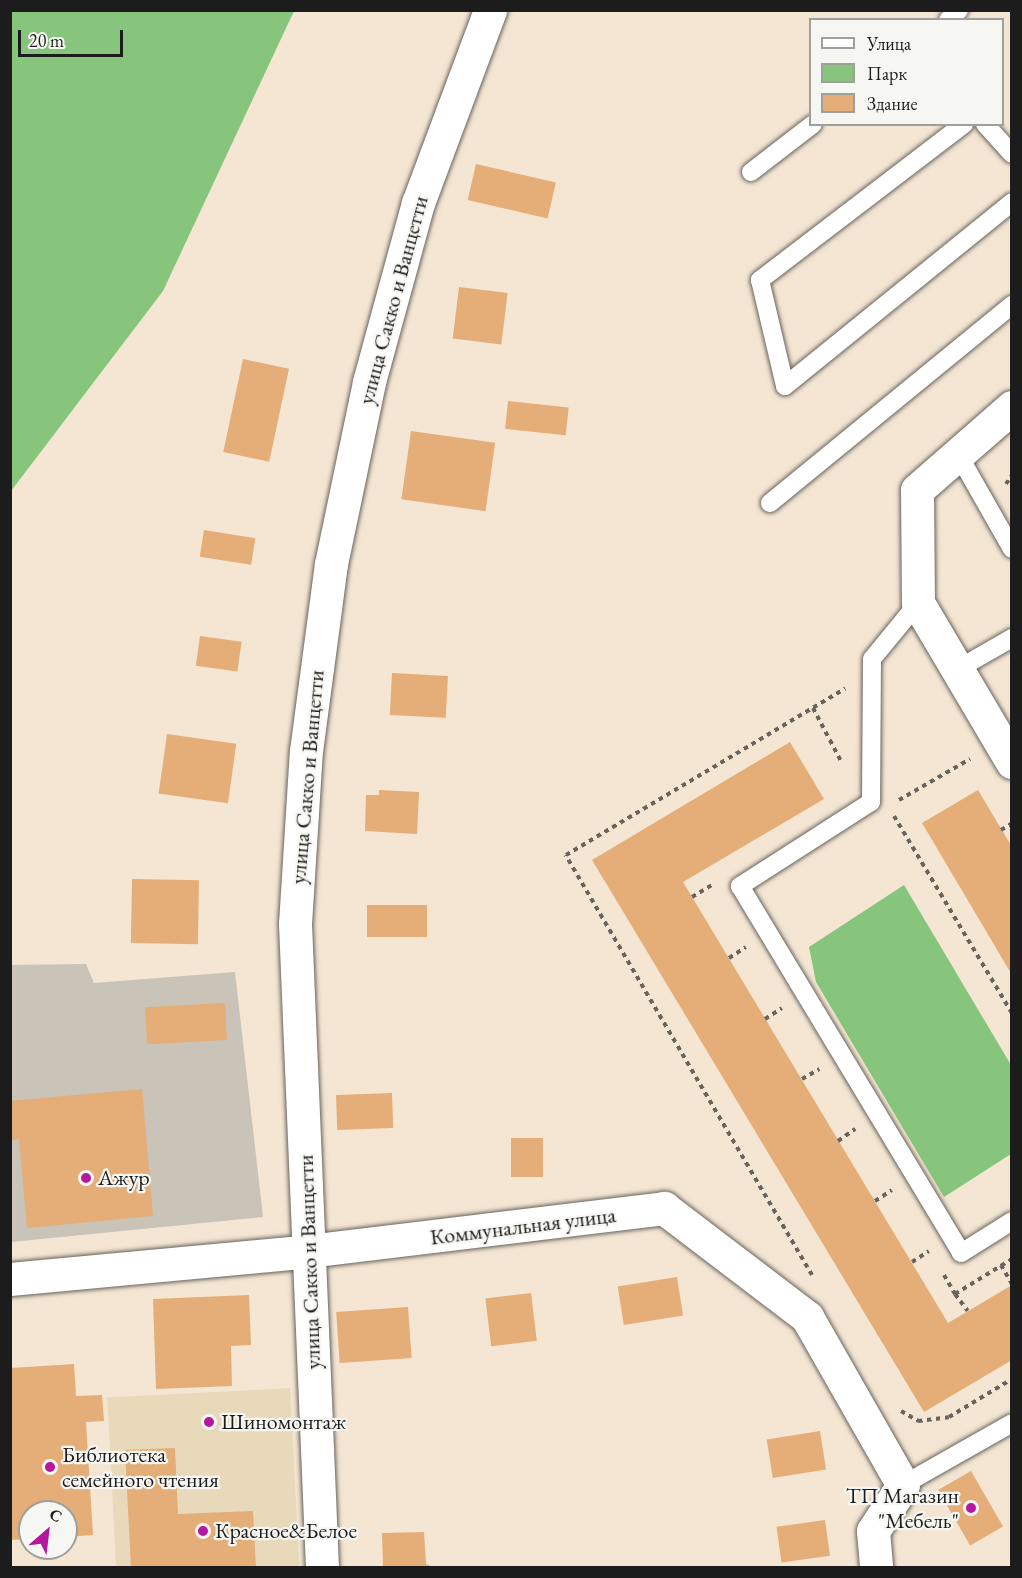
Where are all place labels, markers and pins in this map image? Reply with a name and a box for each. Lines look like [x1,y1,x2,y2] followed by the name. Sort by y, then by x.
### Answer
[98,1165,150,1191] place label: Ажур
[79,1171,93,1185] marker: Ажур
[221,1409,346,1435] place label: Шиномонтаж
[202,1415,216,1429] marker: Шиномонтаж
[62,1441,219,1492] place label: Библиотека семейного чтения
[43,1460,57,1474] marker: Библиотека семейного чтения
[846,1482,959,1534] place label: ТП Магазин "Мебель"
[964,1501,978,1515] marker: ТП Магазин "Мебель"
[215,1518,357,1544] place label: Красное&Белое
[196,1524,210,1538] marker: Красное&Белое

